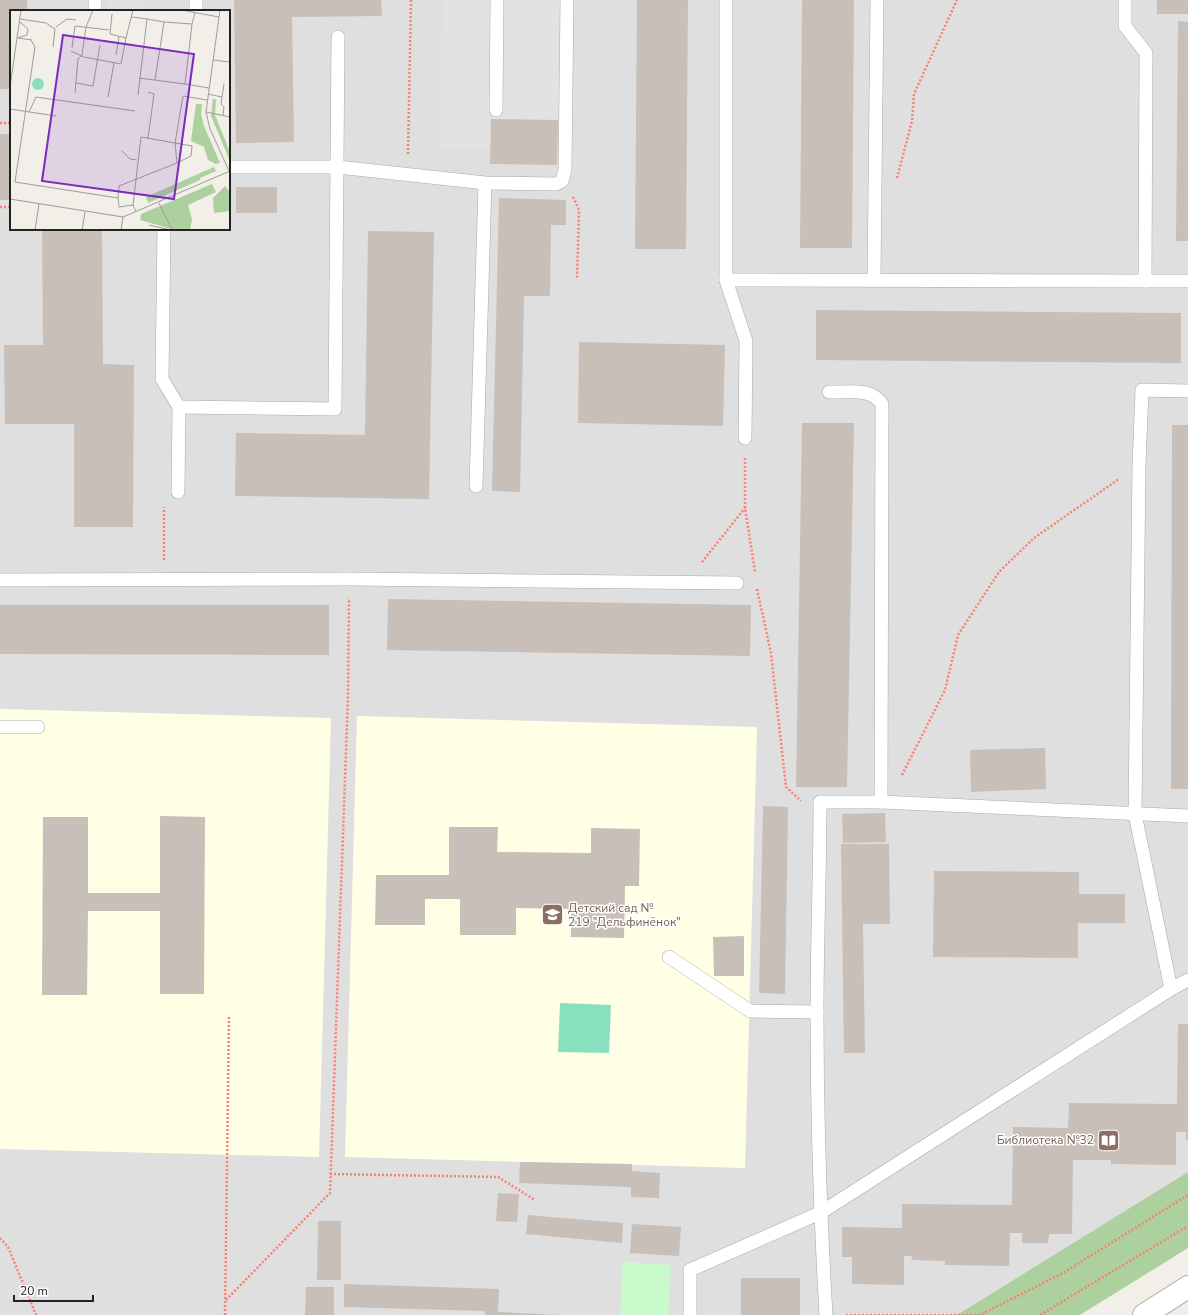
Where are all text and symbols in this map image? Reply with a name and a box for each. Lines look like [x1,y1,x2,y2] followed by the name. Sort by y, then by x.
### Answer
[10,10,230,230] inset map
[568,900,681,930] place label: Детский сад № 219 "Дельфинёнок"
[539,902,565,928] school or university icon: Детский сад № 219 "Дельфинёнок"
[1096,1127,1122,1153] library icon: Библиотека №32
[997,1132,1094,1148] place label: Библиотека №32
[14,1277,93,1303] scale bar
[20,1283,48,1299] text: 20 m

